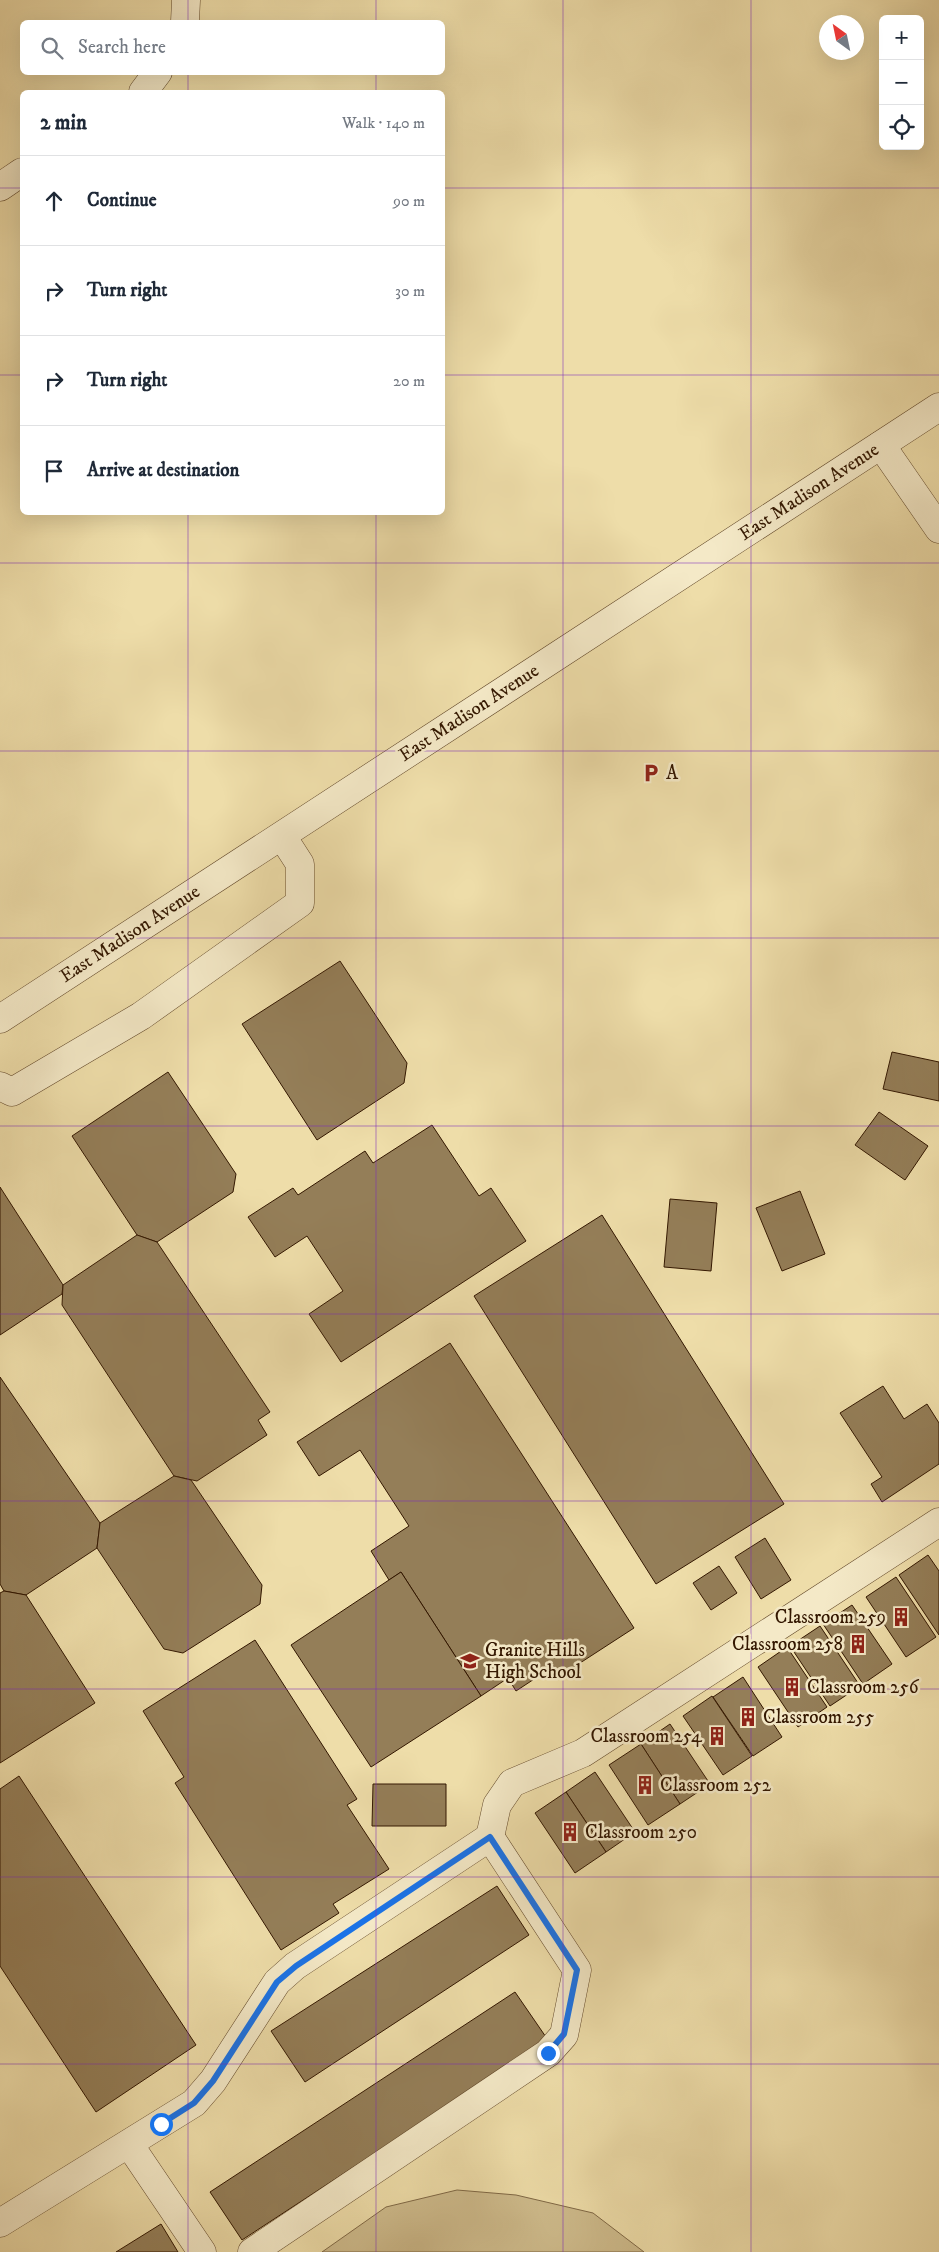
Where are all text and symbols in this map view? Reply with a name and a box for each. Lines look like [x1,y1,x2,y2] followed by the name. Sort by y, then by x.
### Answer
[819,15,864,60] north arrow
[879,15,924,150] map controls
[879,15,924,60] button: +
[20,20,445,75] search box
[38,34,66,62] icon: search
[78,36,166,59] text: Search here
[879,60,924,105] button: −
[879,105,924,150] button: locate
[40,110,87,136] text: 2 min
[342,113,425,133] text: Walk · 140 m
[40,187,68,215] icon: ahead
[87,189,157,212] text: Continue
[393,191,425,211] text: 90 m
[40,277,68,305] icon: right
[87,279,167,302] text: Turn right
[395,281,425,301] text: 30 m
[40,367,68,395] icon: right
[87,369,167,392] text: Turn right
[393,371,425,391] text: 20 m
[735,438,883,546] street label: East Madison Avenue
[40,457,68,485] icon: arrive
[87,459,239,482] text: Arrive at destination
[395,659,543,767] street label: East Madison Avenue
[640,762,662,784] parking icon: A
[666,762,679,785] place label: A
[56,880,204,988] street label: East Madison Avenue
[775,1606,886,1629] place label: Classroom 259
[890,1606,912,1628] building icon: Classroom 259
[732,1633,843,1656] place label: Classroom 258
[847,1633,869,1655] building icon: Classroom 258
[485,1639,585,1684] place label: Granite Hills High School
[459,1650,481,1672] school or university icon: Granite Hills High School
[781,1676,803,1698] building icon: Classroom 256
[807,1676,920,1699] place label: Classroom 256
[737,1706,759,1728] building icon: Classroom 255
[763,1706,875,1729] place label: Classroom 255
[590,1725,703,1748] place label: Classroom 254
[706,1725,728,1747] building icon: Classroom 254
[634,1774,656,1796] building icon: Classroom 252
[660,1774,772,1797] place label: Classroom 252
[559,1821,581,1843] building icon: Classroom 250
[585,1821,697,1844] place label: Classroom 250
[537,2042,560,2065] route end
[150,2113,173,2136] route start

